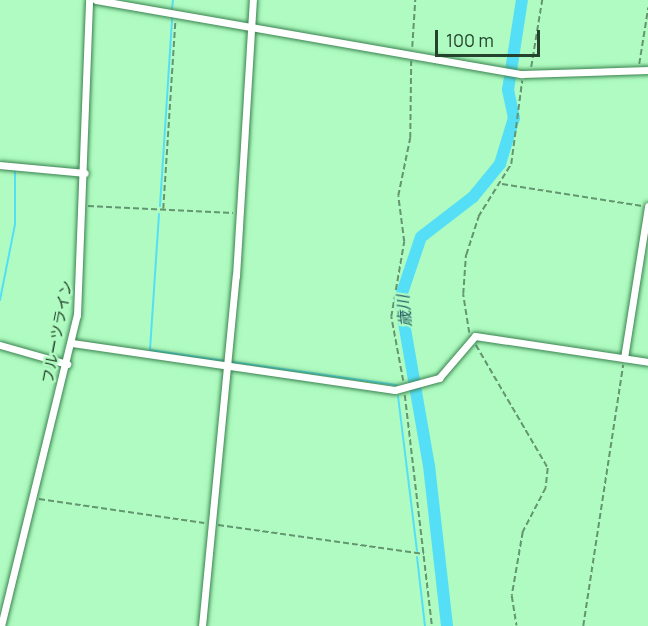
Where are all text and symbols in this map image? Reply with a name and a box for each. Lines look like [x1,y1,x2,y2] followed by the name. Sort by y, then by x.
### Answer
[438,18,543,56] scale bar
[446,28,494,52] text: 100 m
[38,279,76,385] street label: フルーツライン
[393,294,415,328] water label: 歳川

